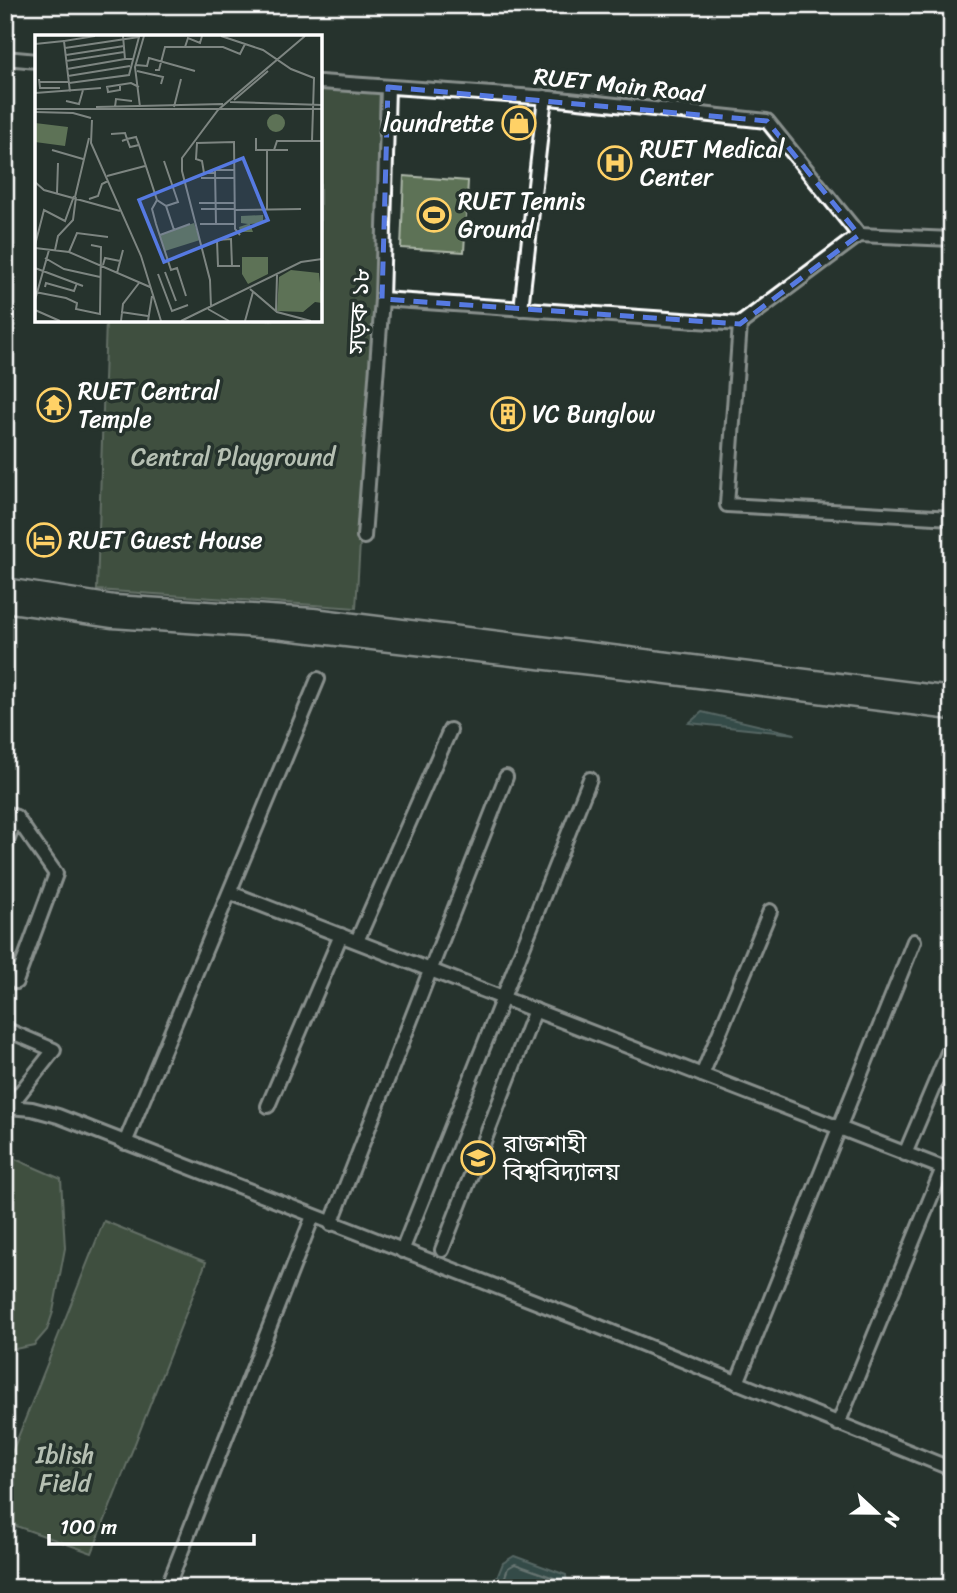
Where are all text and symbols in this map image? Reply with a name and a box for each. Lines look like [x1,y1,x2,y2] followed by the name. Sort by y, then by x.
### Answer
[35,35,322,322] inset map
[532,55,708,115] street label: RUET Main Road
[383,102,494,144] place label: laundrette
[500,104,538,142] shop icon: laundrette
[640,128,786,198] place label: RUET Medical Center
[596,144,634,182] hospital icon: RUET Medical Center
[458,180,585,250] place label: RUET Tennis Ground
[415,196,453,234] sports icon: RUET Tennis Ground
[336,267,382,356] street label: সড়ক ১৮
[78,370,221,440] place label: RUET Central Temple
[35,386,73,424] temple icon: RUET Central Temple
[532,393,655,435] place label: VC Bunglow
[489,395,527,433] building icon: VC Bunglow
[131,436,337,478] park label: Central Playground
[68,519,263,561] place label: RUET Guest House
[25,521,63,559] hotel icon: RUET Guest House
[502,1123,620,1193] place label: রাজশাহী বিশ্ববিদ্যালয়
[459,1139,497,1177] school or university icon: রাজশাহী বিশ্ববিদ্যালয়
[35,1434,94,1504] park label: Iblish Field
[842,1478,912,1548] north arrow
[49,1502,254,1546] scale bar
[874,1506,910,1532] text: N
[60,1508,117,1546] text: 100 m

